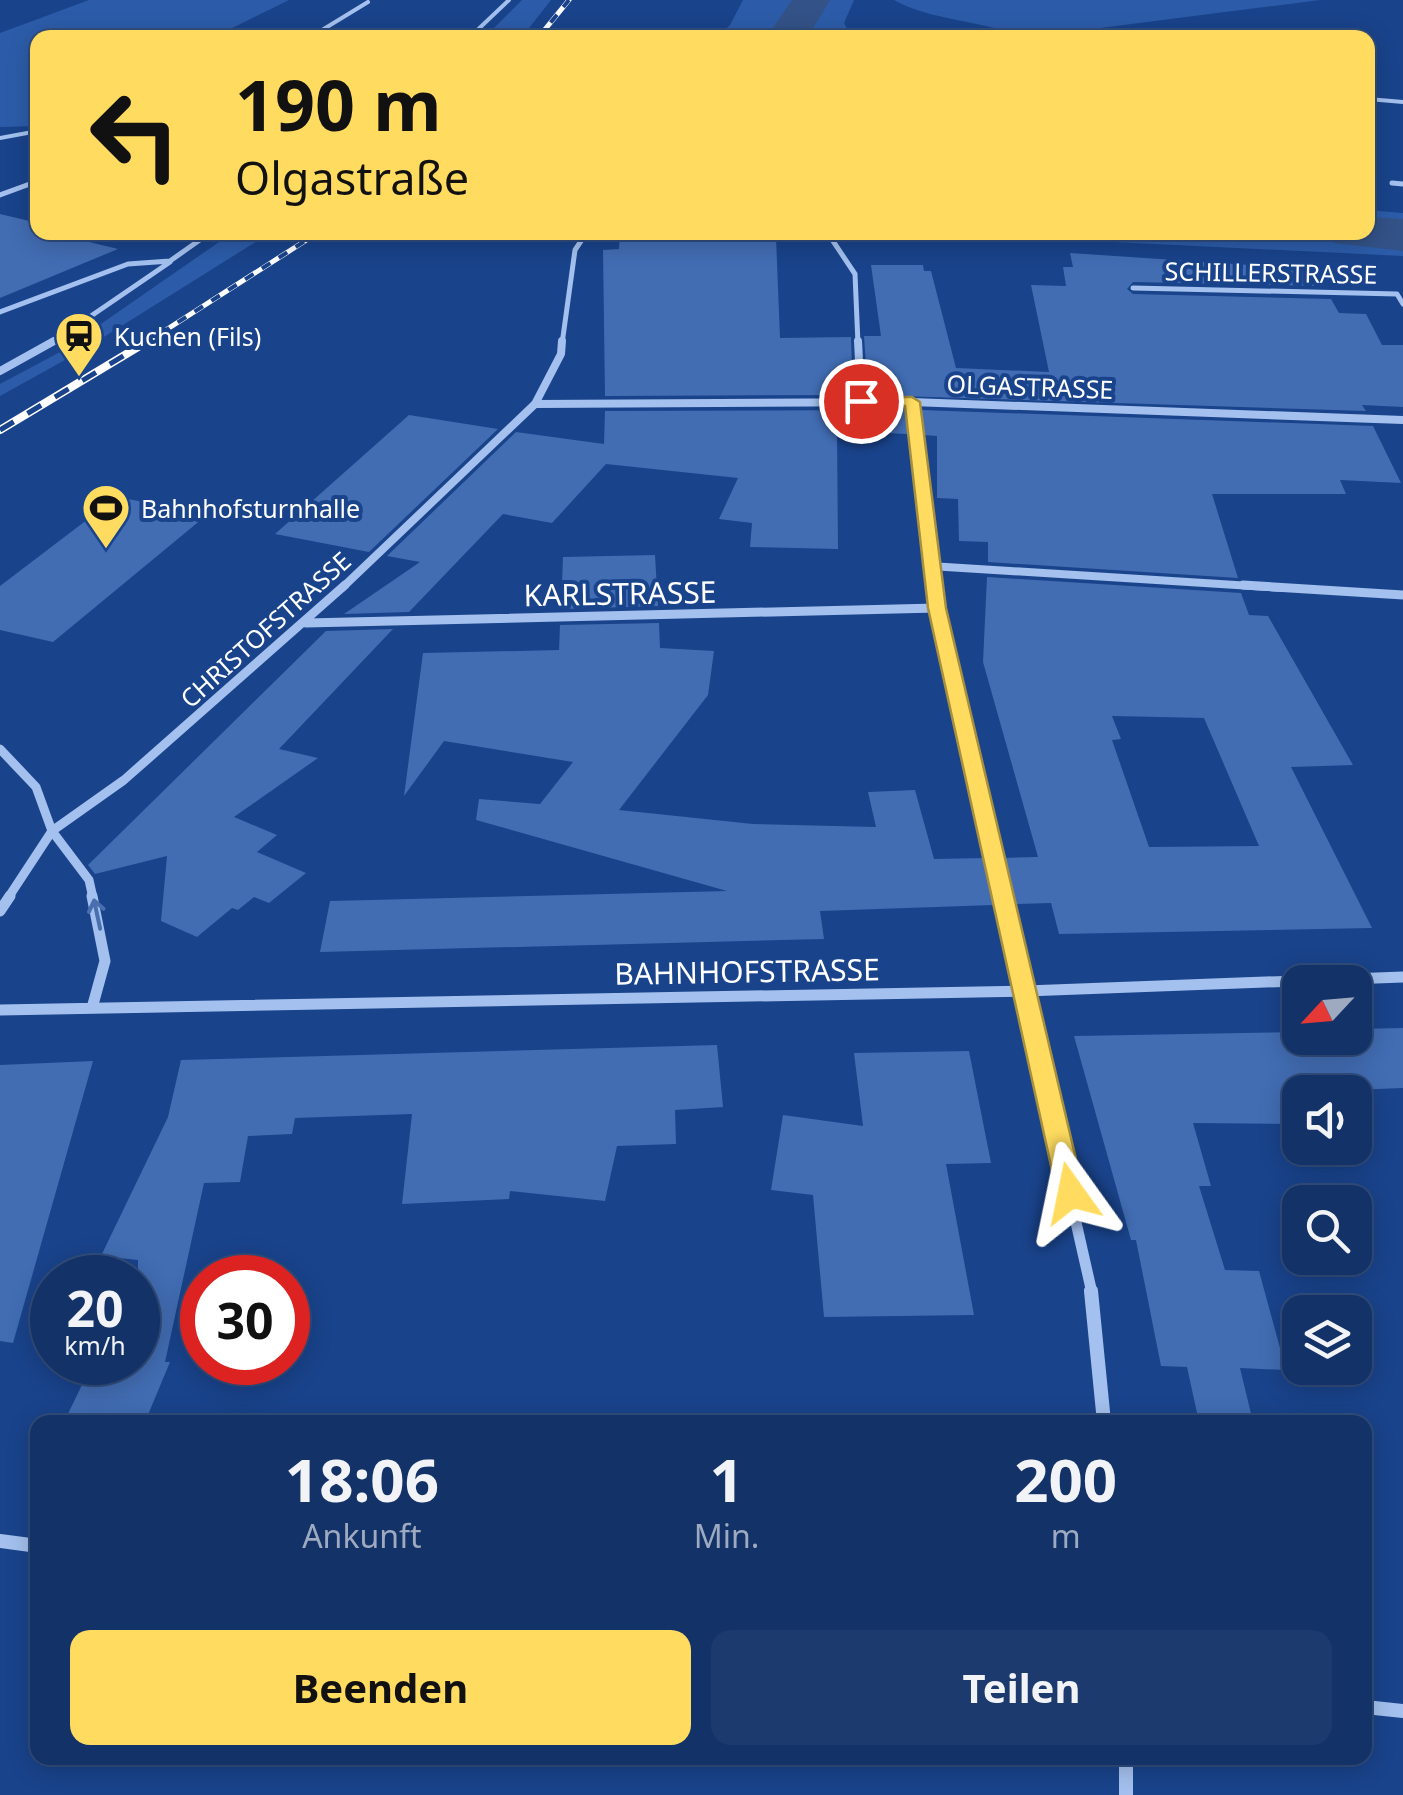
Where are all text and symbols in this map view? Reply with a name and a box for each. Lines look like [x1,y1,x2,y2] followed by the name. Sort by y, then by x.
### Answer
[235,56,442,152] text: 190 m
[70,70,200,200] icon: left
[235,147,469,208] text: Olgastraße
[1164,253,1378,291] street label: SCHILLERSTRASSE
[53,310,105,378] station icon: Kuchen (Fils)
[114,319,261,353] place label: Kuchen (Fils)
[819,359,904,444] pin
[946,366,1114,406] street label: OLGASTRASSE
[834,374,889,429] icon: arrive
[80,482,132,550] sports icon: Bahnhofsturnhalle
[141,491,360,525] place label: Bahnhofsturnhalle
[172,543,358,715] street label: CHRISTOFSTRASSE
[523,571,717,615] street label: KARLSTRASSE
[87,899,105,931] one-way arrow
[614,948,880,994] street label: BAHNHOFSTRASSE
[1282,965,1372,1055] north arrow
[1282,965,1372,1385] map controls
[1282,1075,1372,1165] button: sound
[1019,1141,1123,1245] position arrow
[1282,1185,1372,1275] button: search
[180,1255,310,1385] speed limit sign: 30
[66,1274,124,1342] text: 20
[1282,1295,1372,1385] button: layers
[64,1328,126,1362] text: km/h
[285,1438,439,1520] text: 18:06
[709,1438,744,1520] text: 1
[1014,1438,1117,1520] text: 200
[302,1514,422,1557] text: Ankunft
[694,1514,759,1557] text: Min.
[1051,1514,1081,1557] text: m
[70,1630,691,1745] button: Beenden
[711,1630,1332,1745] button: Teilen

